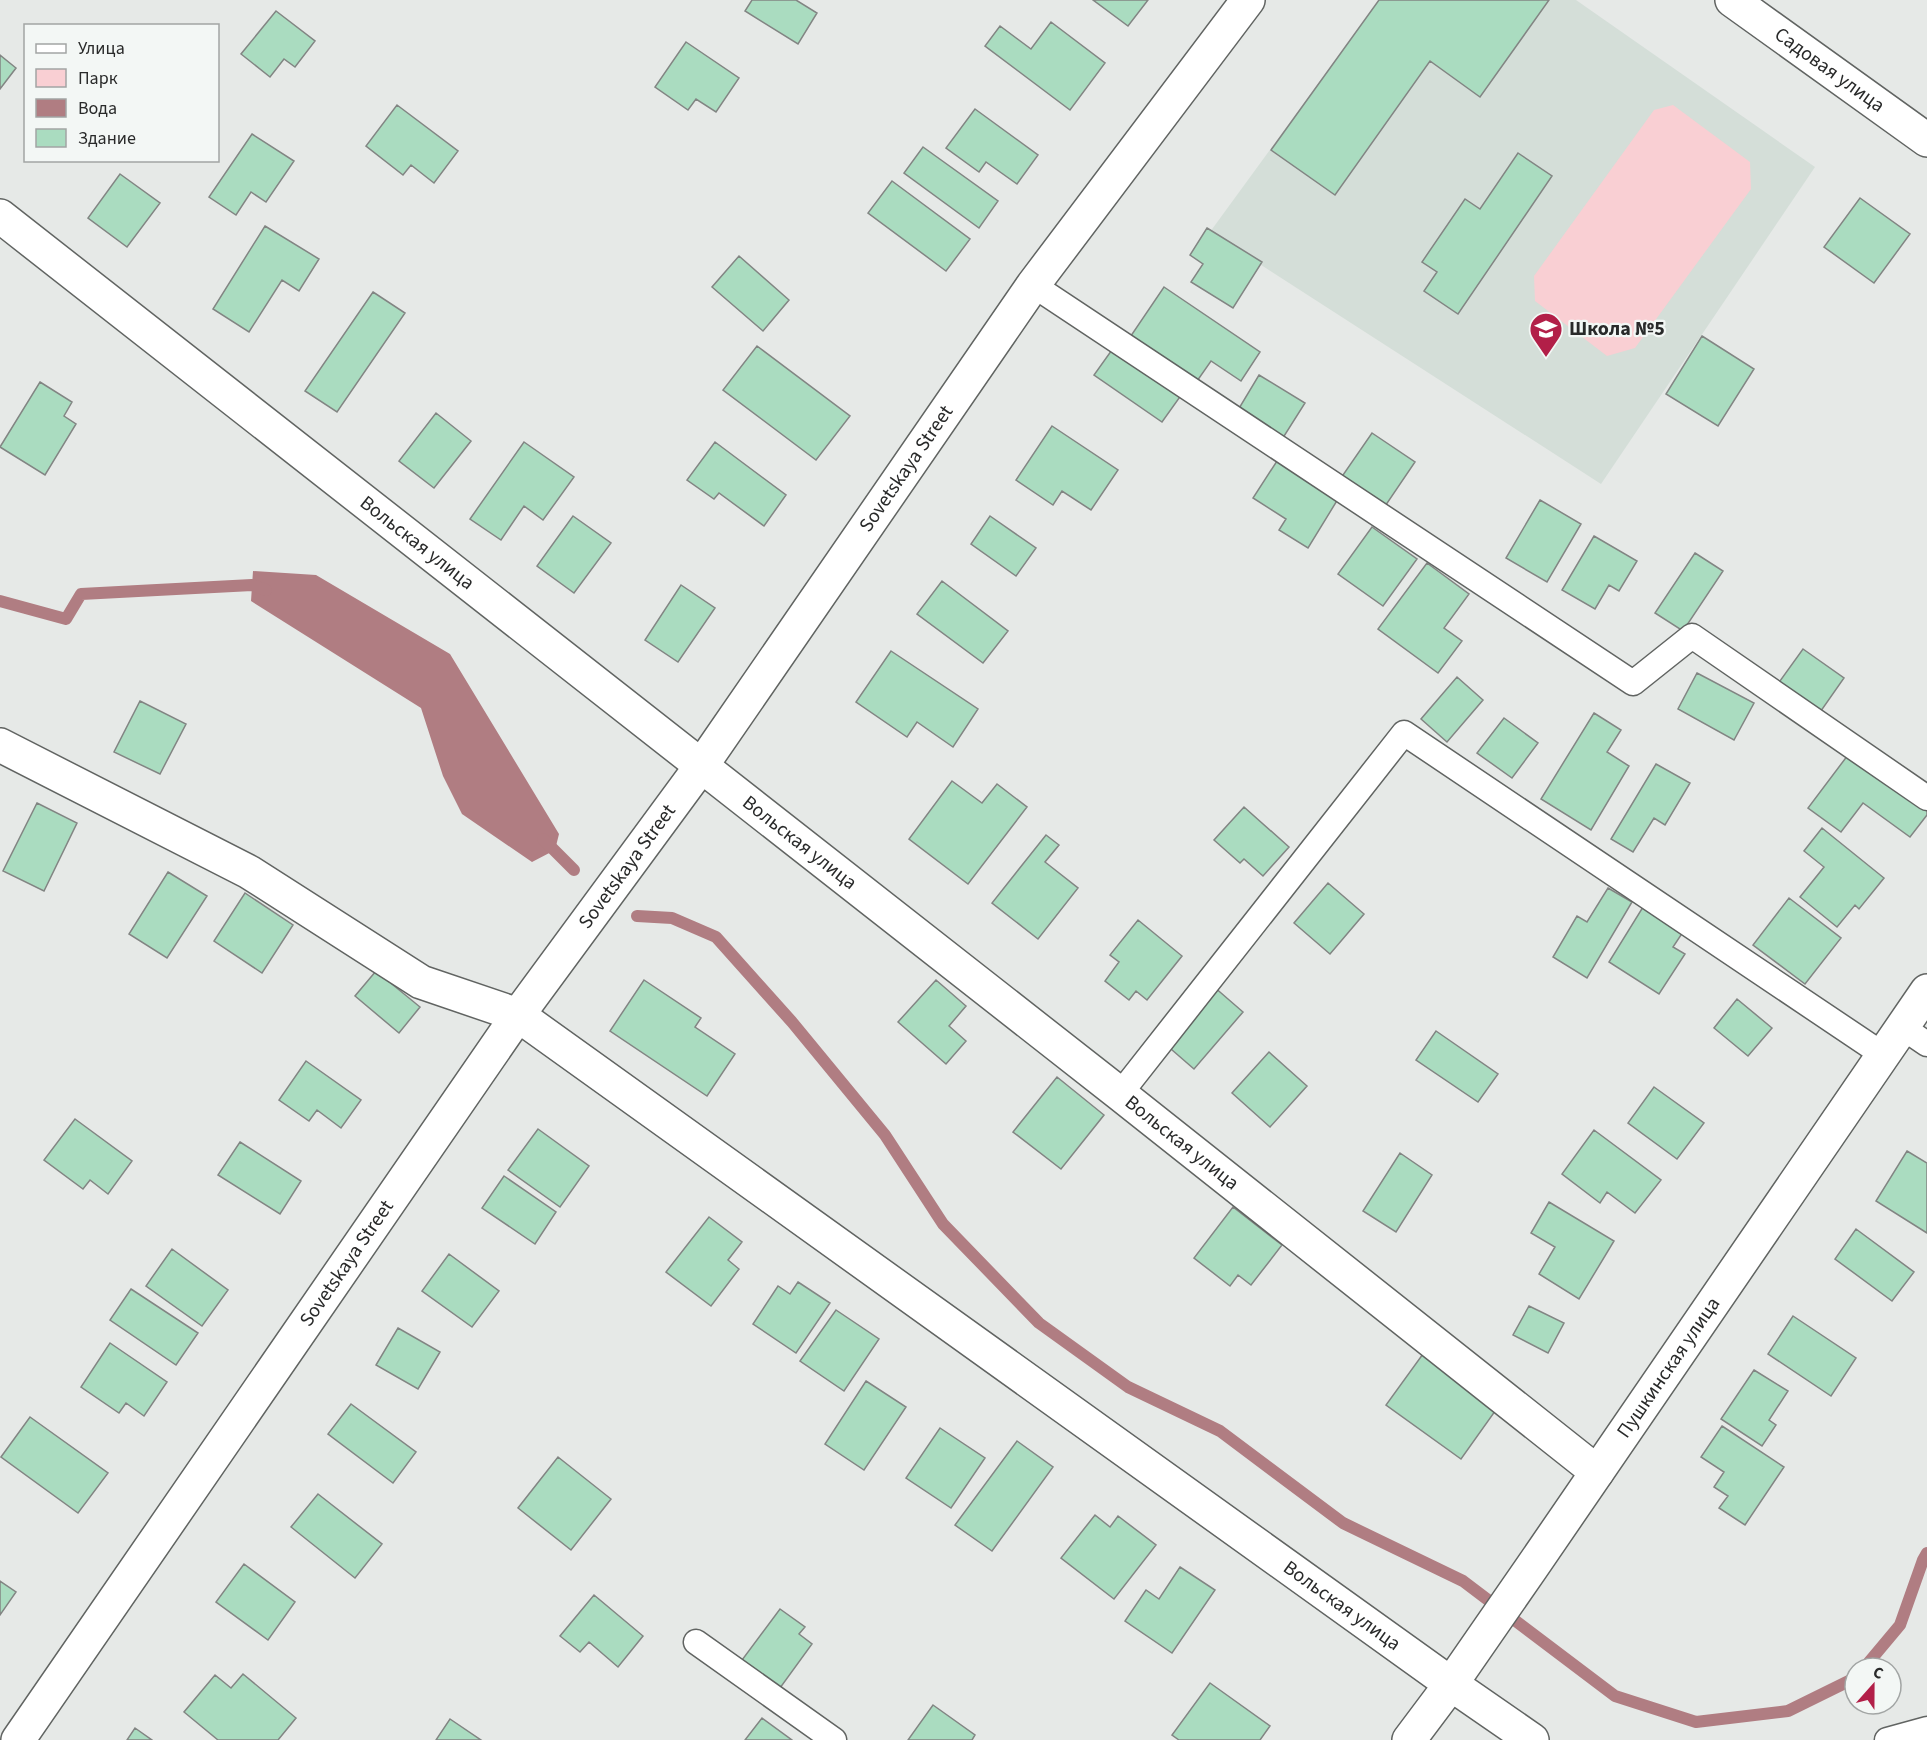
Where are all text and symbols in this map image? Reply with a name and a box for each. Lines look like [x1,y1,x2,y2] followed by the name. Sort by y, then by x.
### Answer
[1768,21,1890,119] street label: Садовая улица
[24,24,219,162] legend
[78,36,125,61] text: Улица
[78,66,118,91] text: Парк
[78,96,117,121] text: Вода
[78,126,136,151] text: Здание
[1528,311,1564,358] school or university icon: Школа №5
[1569,315,1665,343] place label: Школа №5
[853,399,960,538] street label: Sovetskaya Street
[354,489,480,597] street label: Вольская улица
[736,789,863,897] street label: Вольская улица
[572,798,683,935] street label: Sovetskaya Street
[1119,1089,1245,1197] street label: Вольская улица
[293,1194,401,1332] street label: Sovetskaya Street
[1610,1292,1727,1444] street label: Пушкинская улица
[1277,1554,1406,1658] street label: Вольская улица
[1843,1656,1903,1716] north arrow
[1870,1661,1886,1685] text: С

